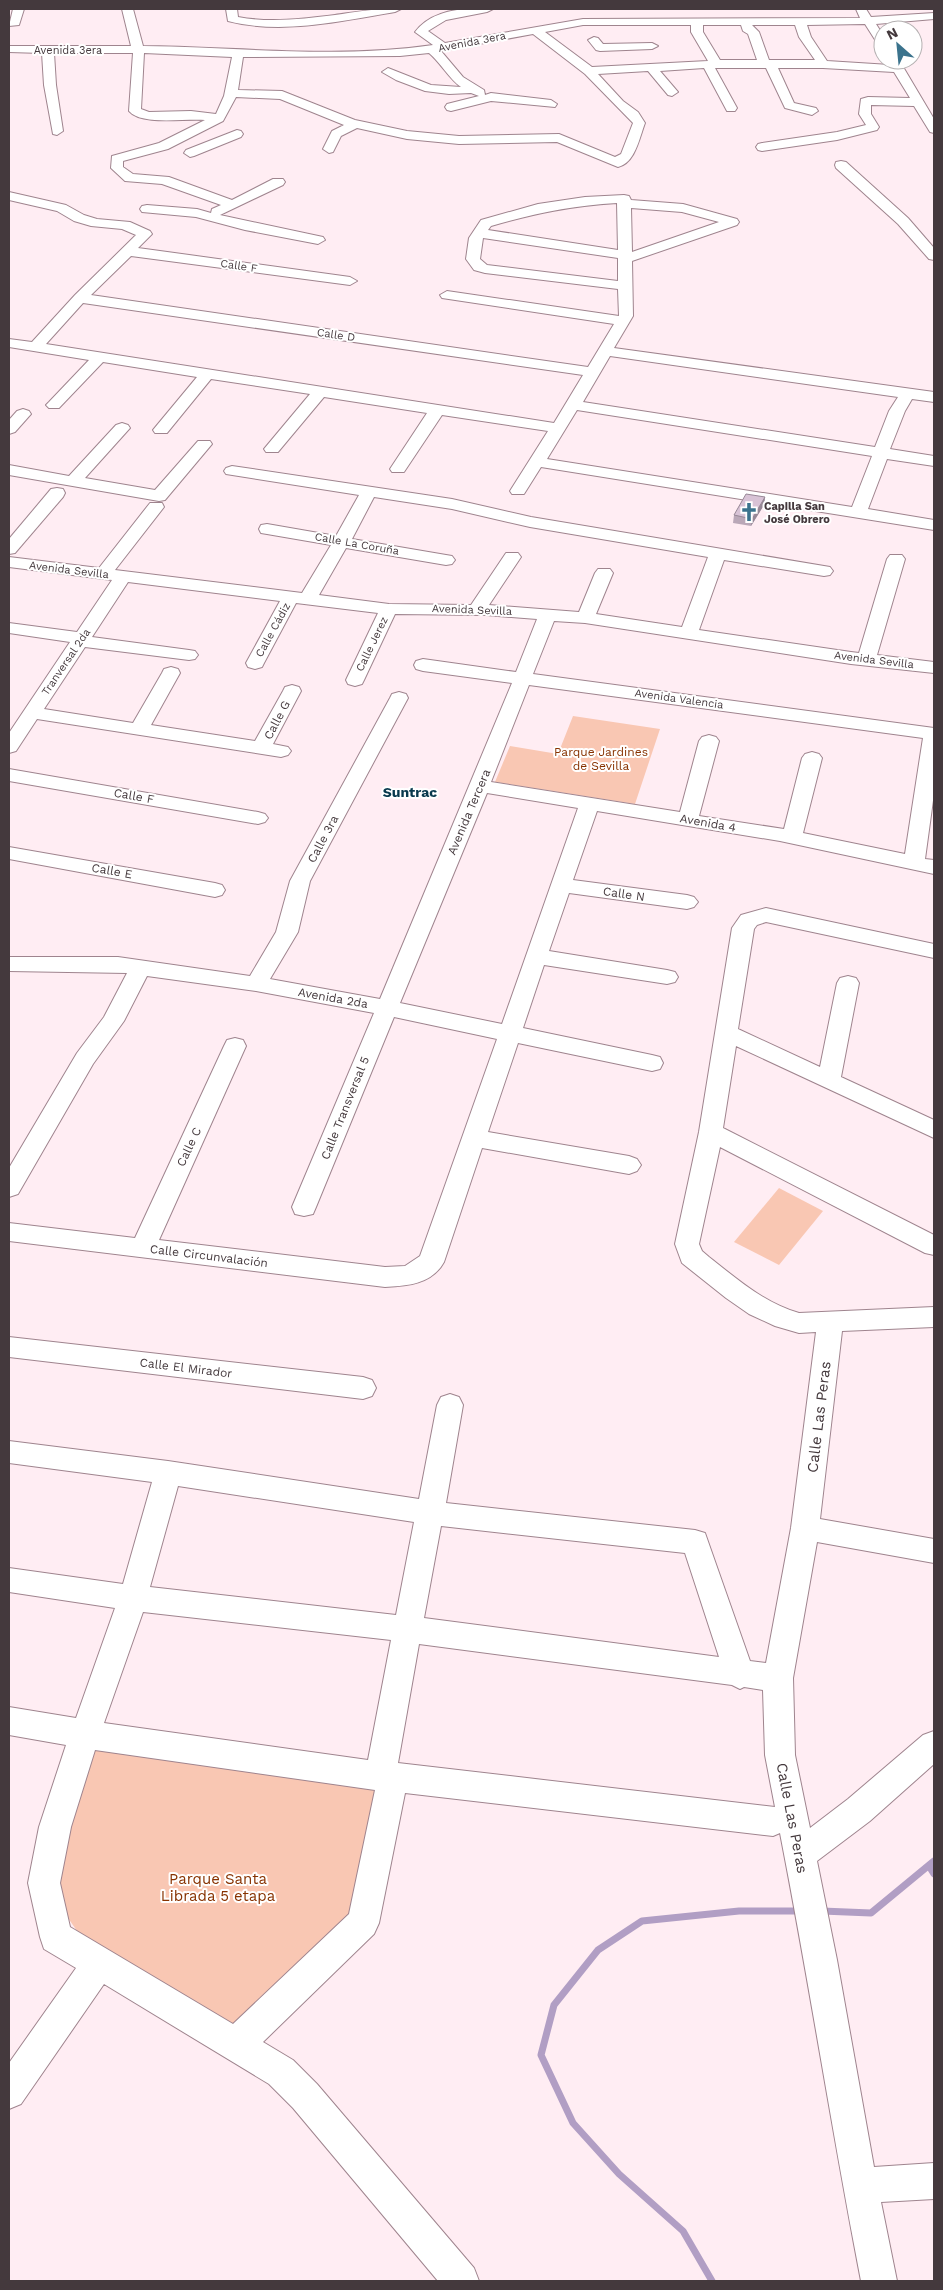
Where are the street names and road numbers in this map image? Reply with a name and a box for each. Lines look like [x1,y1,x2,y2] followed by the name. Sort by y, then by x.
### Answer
[437,29,507,55] street label: Avenida 3era
[34,44,102,57] street label: Avenida 3era
[220,257,259,275] street label: Calle F
[316,326,356,344] street label: Calle D
[314,530,400,558] street label: Calle La Coruña
[28,559,110,581] street label: Avenida Sevilla
[253,600,293,659] street label: Calle Cádiz
[432,602,512,618] street label: Avenida Sevilla
[353,614,391,674] street label: Calle Jerez
[39,626,93,698] street label: Tranversal 2da
[833,649,915,671] street label: Avenida Sevilla
[634,686,724,712] street label: Avenida Valencia
[261,698,293,742] street label: Calle G
[445,767,493,857] street label: Avenida Tercera
[113,786,155,806] street label: Calle F
[679,811,737,835] street label: Avenida 4
[305,813,341,865] street label: Calle 3ra
[91,861,134,882] street label: Calle E
[602,884,646,904] street label: Calle N
[297,985,369,1011] street label: Avenida 2da
[318,1054,372,1162] street label: Calle Transversal 5
[174,1125,204,1169] street label: Calle C
[149,1242,269,1270] street label: Calle Circunvalación
[139,1355,233,1381] street label: Calle El Mirador
[803,1360,835,1474] street label: Calle Las Peras
[772,1761,812,1875] street label: Calle Las Peras

